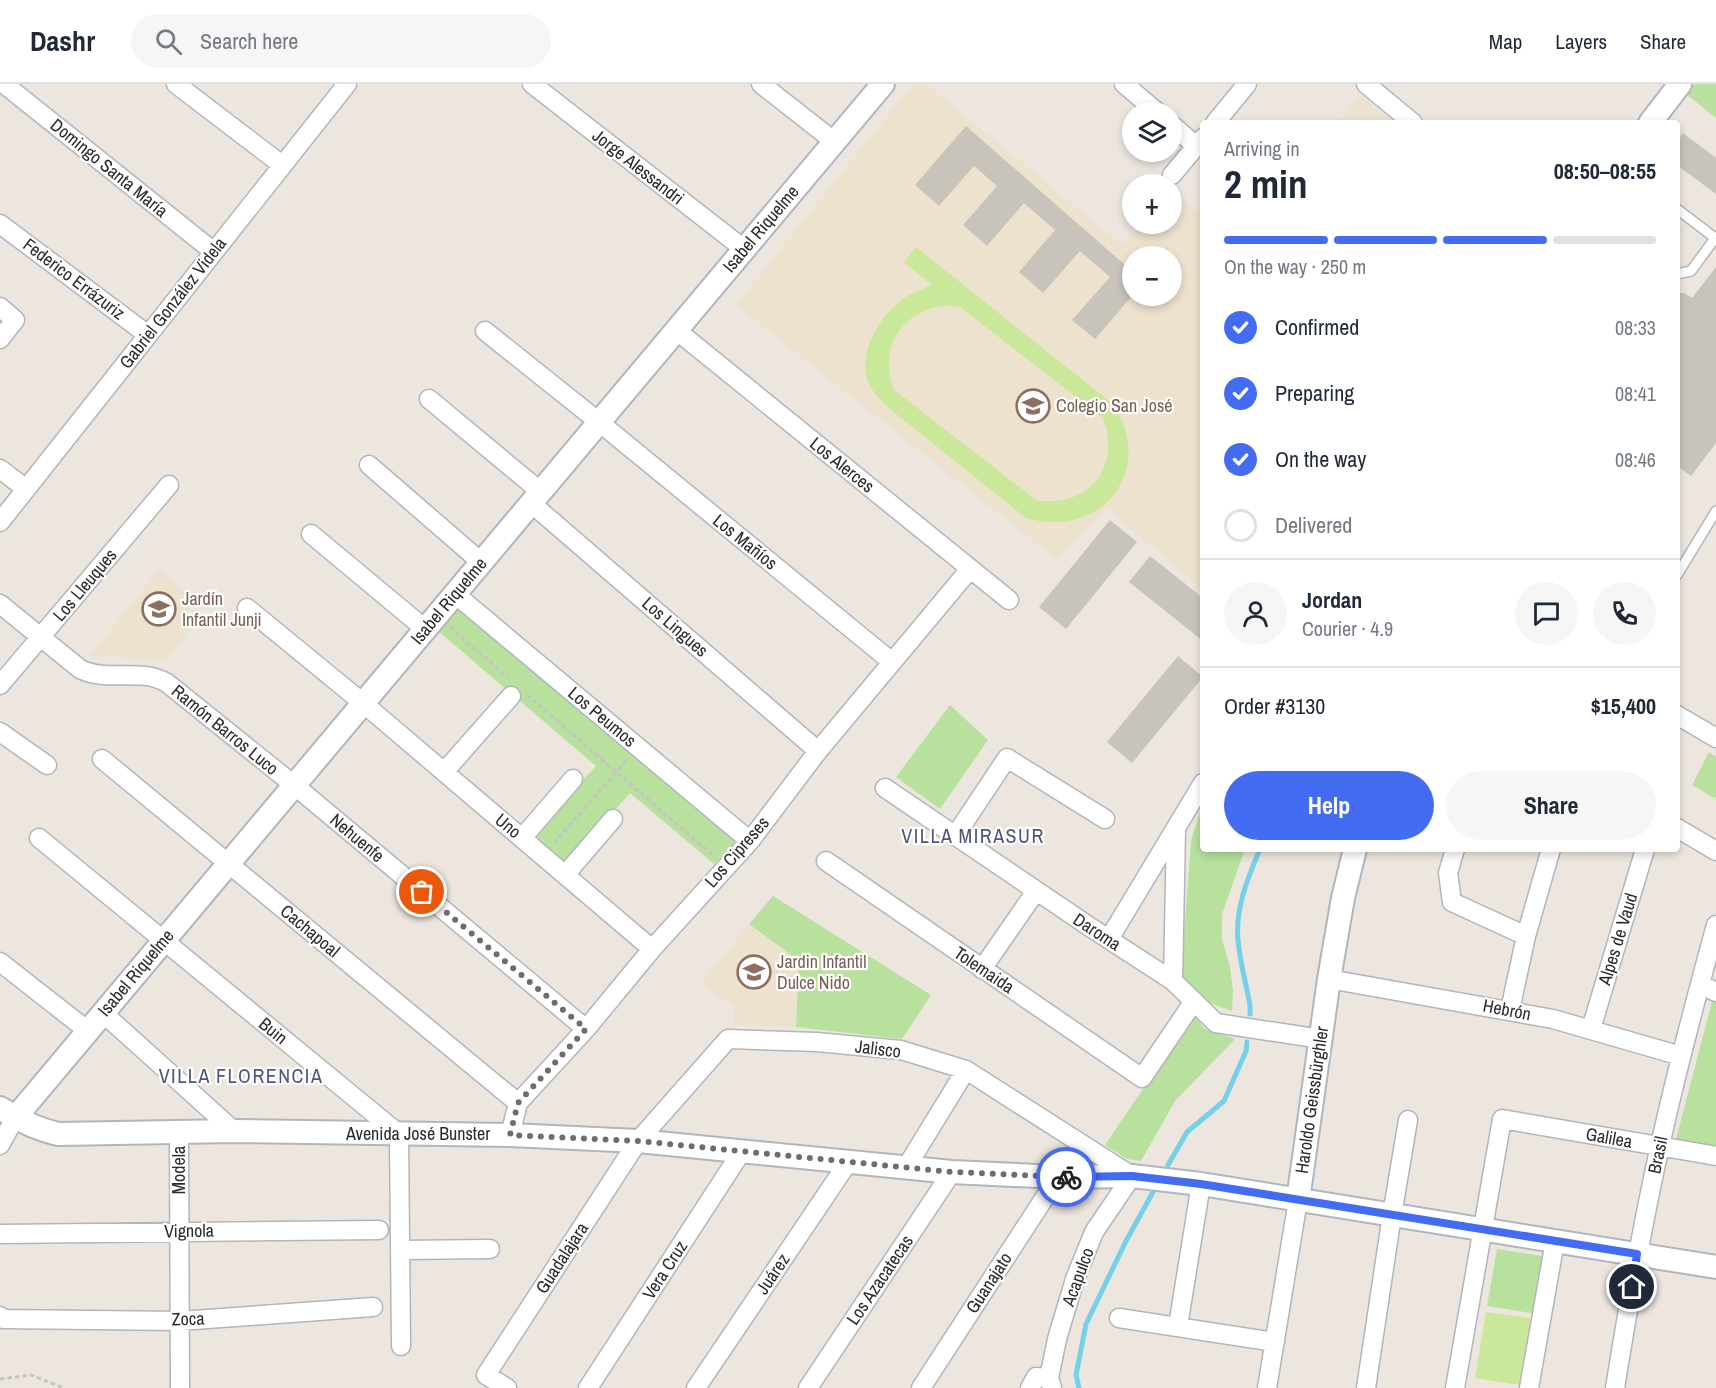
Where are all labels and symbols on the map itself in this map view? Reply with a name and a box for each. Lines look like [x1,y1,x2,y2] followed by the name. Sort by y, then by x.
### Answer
[45,112,173,223] street label: Domingo Santa María
[587,123,689,210] street label: Jorge Alessandri
[717,180,804,278] street label: Isabel Riquelme
[18,232,130,325] street label: Federico Errázuriz
[113,232,232,374] street label: Gabriel González Videla
[1015,388,1051,424] school or university icon: Colegio San José
[1056,393,1173,418] place label: Colegio San José
[805,431,880,498] street label: Los Alerces
[708,508,783,575] street label: Los Mañíos
[47,543,122,626] street label: Los Lleuques
[405,552,492,650] street label: Isabel Riquelme
[182,586,262,632] place label: Jardín Infantil Junji
[141,591,177,627] school or university icon: Jardín Infantil Junji
[637,591,714,662] street label: Los Lingues
[166,679,284,781] street label: Ramón Barros Luco
[563,681,642,753] street label: Los Peumos
[325,807,390,868] street label: Nehuenfe
[490,807,527,844] street label: Uno
[699,811,775,893] street label: Los Cipreses
[901,822,1045,849] district label: VILLA MIRASUR
[396,866,447,917] pin
[1591,890,1643,989] street label: Alpes de Vaud
[275,898,345,963] street label: Cachapoal
[1068,907,1126,956] street label: Daroma
[92,924,179,1022] street label: Isabel Riquelme
[949,940,1019,999] street label: Tolemaida
[777,949,866,995] place label: Jardin Infantil Dulce Nido
[736,954,772,990] school or university icon: Jardin Infantil Dulce Nido
[1481,993,1533,1026] street label: Hebrón
[254,1011,293,1050] street label: Buin
[1289,1025,1334,1175] street label: Haroldo Geissbürghler
[854,1033,902,1064] street label: Jalisco
[159,1062,323,1089] district label: VILLA FLORENCIA
[345,1121,490,1146] street label: Avenida José Bunster
[1584,1121,1634,1154] street label: Galilea
[1641,1134,1674,1176] street label: Brasil
[166,1146,191,1194] street label: Modela
[1036,1147,1096,1207] courier
[529,1217,594,1298] street label: Guadalajara
[164,1218,214,1243] street label: Vignola
[840,1230,919,1330] street label: Los Azacatecas
[636,1235,693,1304] street label: Vera Cruz
[1055,1244,1100,1311] street label: Acapulco
[960,1247,1018,1318] street label: Guanajato
[750,1248,795,1299] street label: Juárez
[1606,1261,1657,1312] pin
[171,1305,205,1332] street label: Zoca

